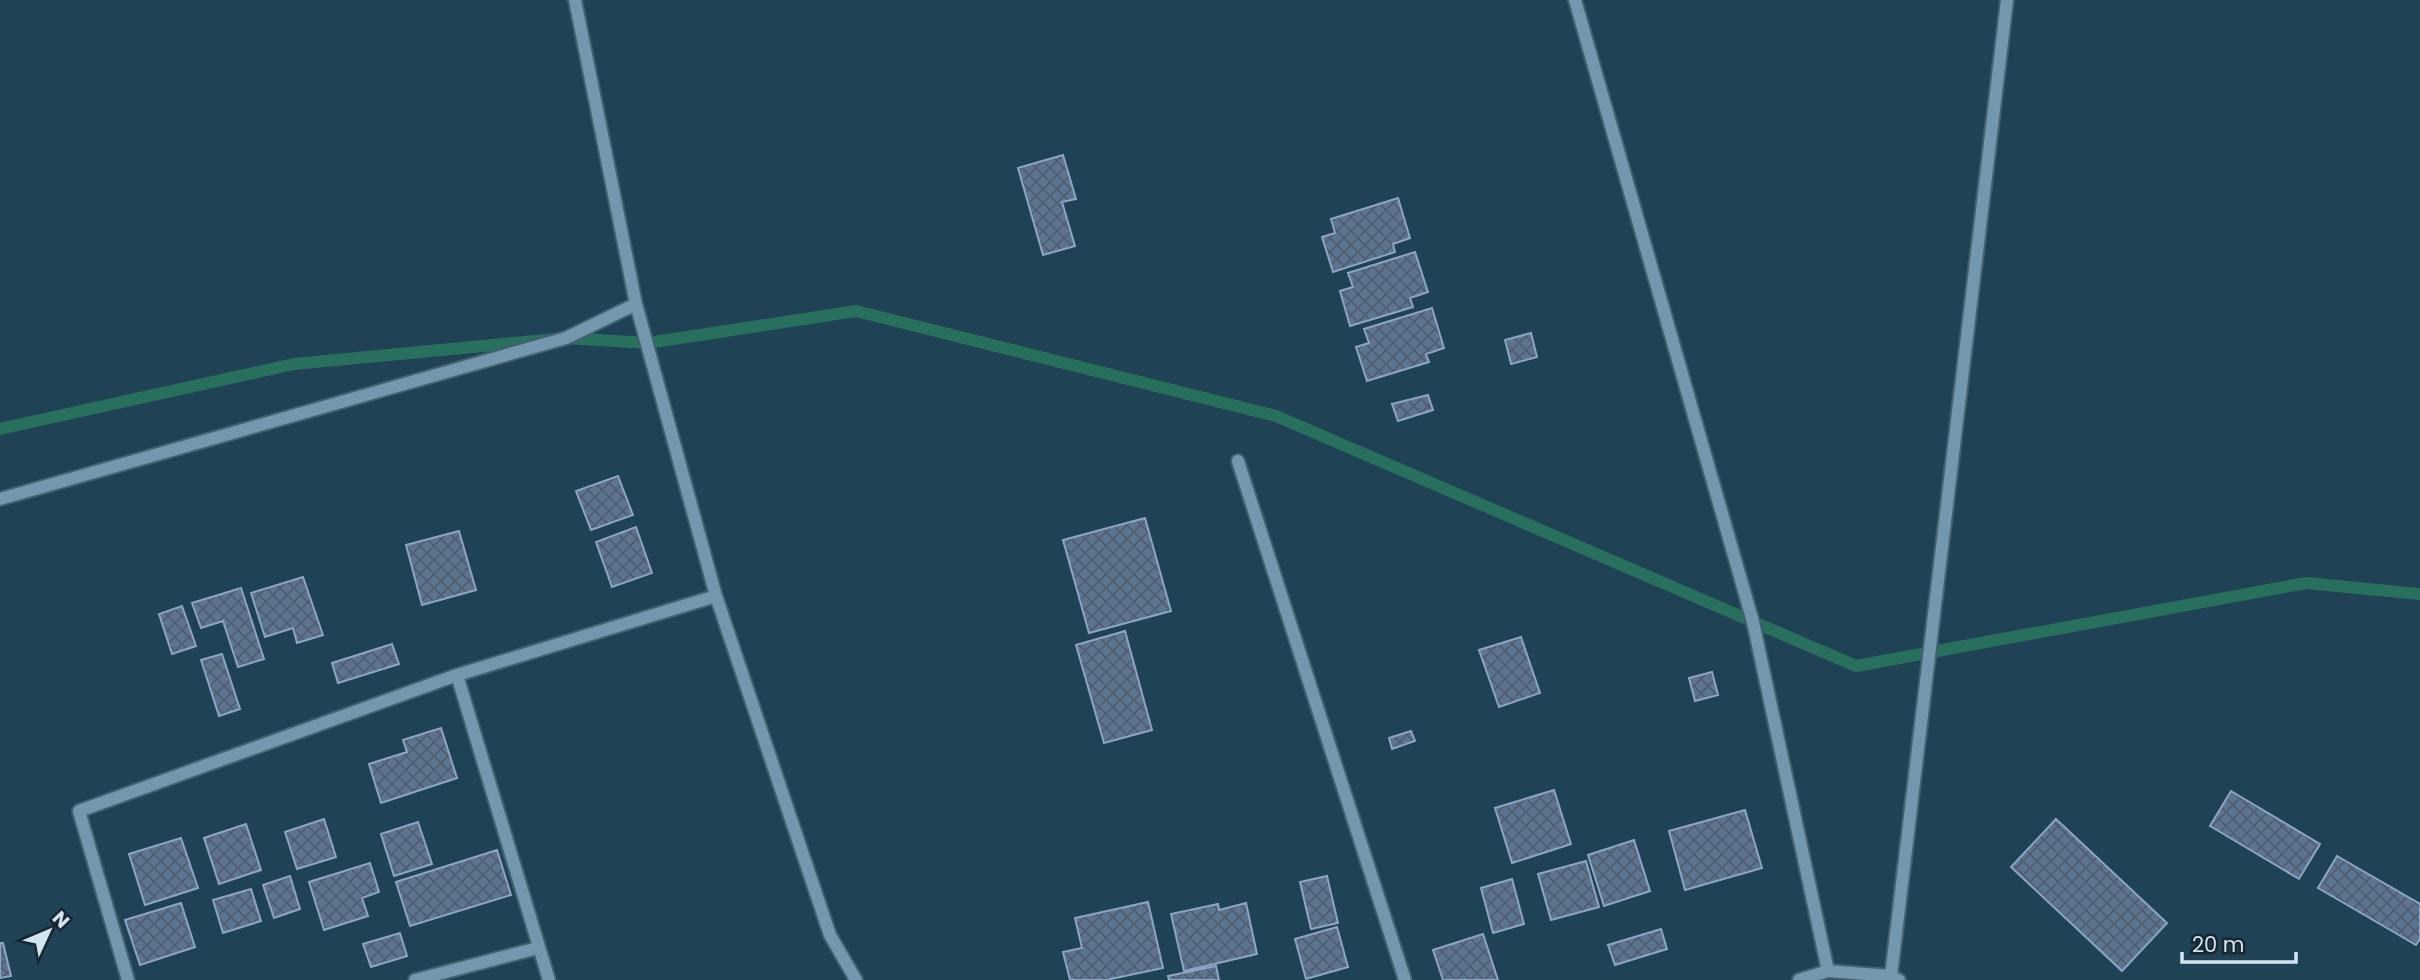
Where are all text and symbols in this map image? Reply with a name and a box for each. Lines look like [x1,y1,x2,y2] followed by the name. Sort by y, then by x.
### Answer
[14,896,84,966] north arrow
[46,905,76,934] text: N
[2182,920,2296,964] scale bar
[2192,930,2245,959] text: 20 m

